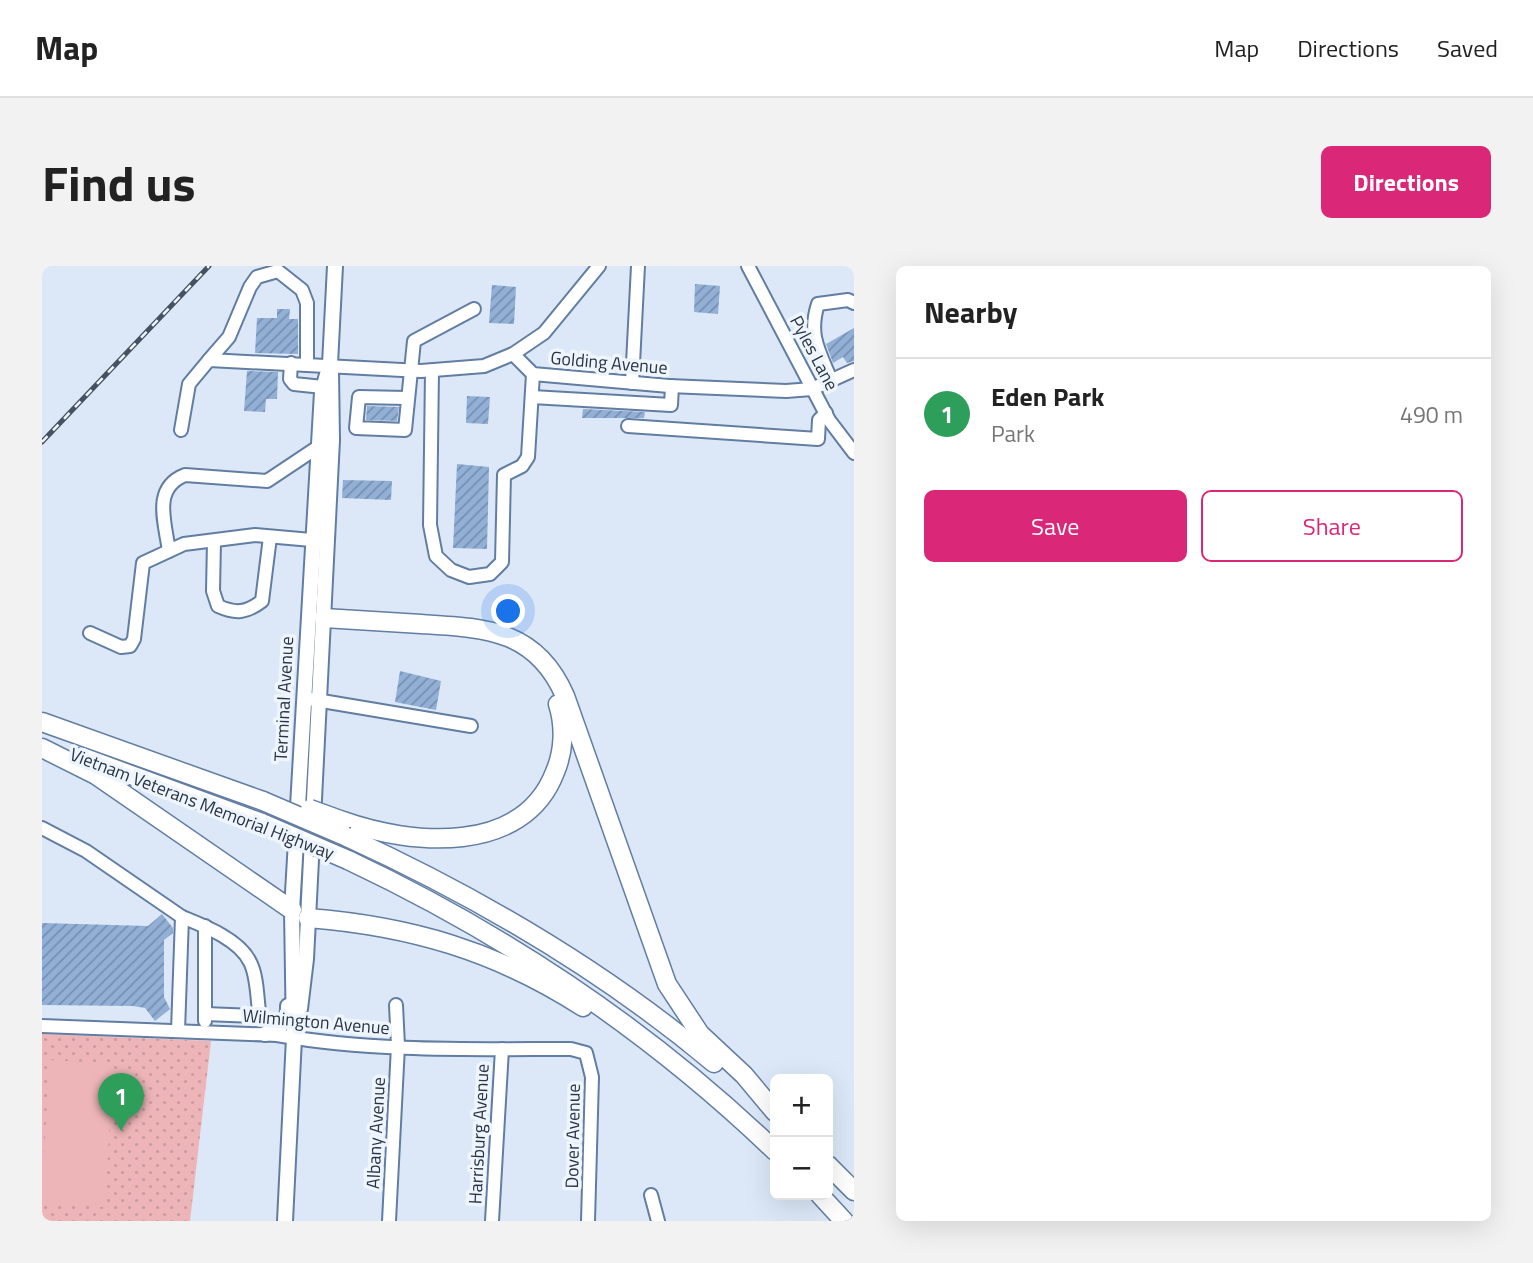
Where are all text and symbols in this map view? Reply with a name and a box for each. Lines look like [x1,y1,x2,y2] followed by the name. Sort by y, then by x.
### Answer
[35,23,98,73] text: Map
[1214,30,1259,66] text: Map
[1297,30,1399,66] text: Directions
[1437,30,1498,66] text: Saved
[42,145,196,220] text: Find us
[1321,146,1491,218] button: Directions
[924,289,1017,335] text: Nearby
[783,311,845,395] street label: Pyles Lane
[549,344,669,381] street label: Golding Avenue
[991,377,1104,416] text: Eden Park
[941,397,953,432] text: 1
[1400,397,1463,432] text: 490 m
[991,416,1035,451] text: Park
[924,490,1187,562] button: Save
[1201,490,1463,562] button: Share
[491,594,525,628] your location
[267,636,300,762] street label: Terminal Avenue
[66,741,339,867] street label: Vietnam Veterans Memorial Highway
[241,1002,391,1041] street label: Wilmington Avenue
[461,1063,496,1205] street label: Harrisburg Avenue
[98,1073,144,1131] pin: 1
[770,1074,833,1200] map controls
[770,1074,833,1137] button: +
[359,1076,392,1190] street label: Albany Avenue
[558,1083,587,1189] street label: Dover Avenue
[770,1137,833,1200] button: −

